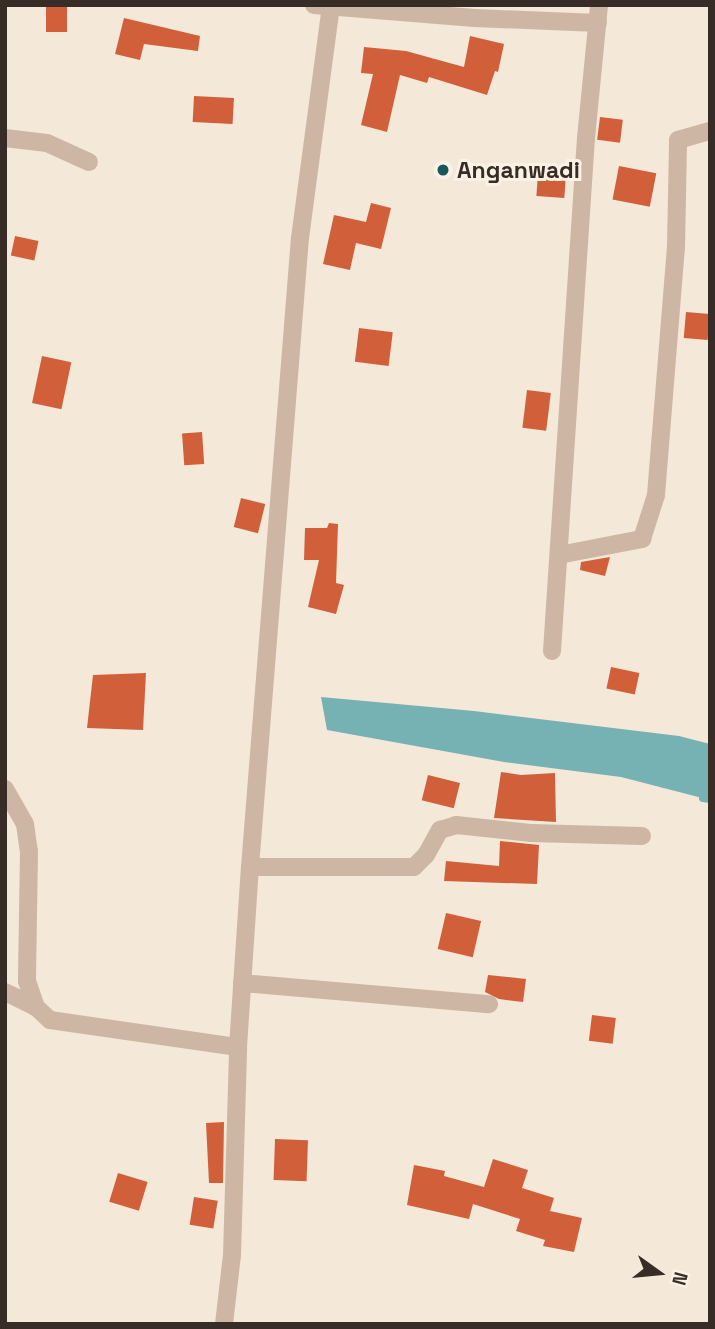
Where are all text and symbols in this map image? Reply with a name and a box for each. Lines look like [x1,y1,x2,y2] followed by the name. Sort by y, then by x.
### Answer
[457,156,580,184] place label: Anganwadi
[435,162,451,178] marker: Anganwadi
[624,1238,694,1308] north arrow
[666,1269,693,1288] text: N

